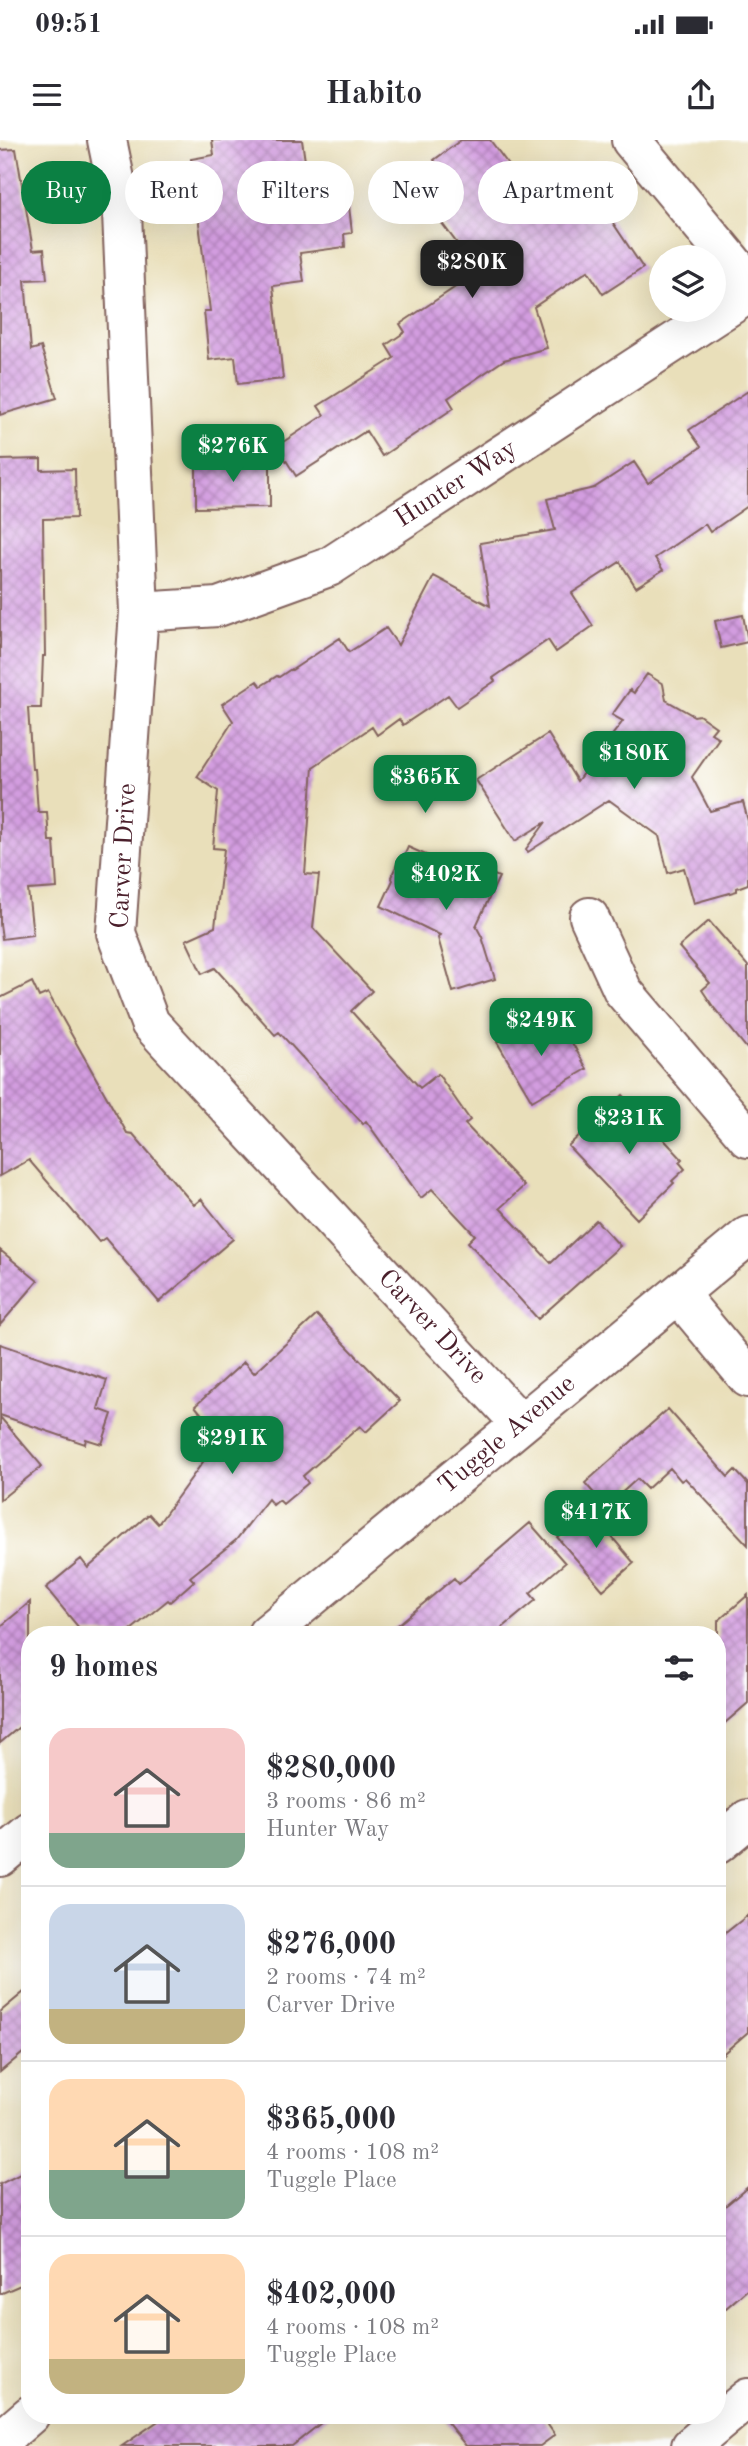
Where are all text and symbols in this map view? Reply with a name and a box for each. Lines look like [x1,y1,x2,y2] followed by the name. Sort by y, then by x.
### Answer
[35,12,103,38] text: 09:51
[28,76,66,114] icon: menu
[682,76,720,114] icon: share
[326,79,422,111] text: Habito
[21,161,111,224] chip: Buy
[125,161,223,224] chip: Rent
[237,161,354,224] chip: Filters
[368,161,464,224] chip: New
[478,161,638,224] chip: Apartment
[423,240,521,300] pin: $280K
[649,245,726,322] map controls
[649,245,726,322] button: layers
[436,251,508,274] text: $280K
[184,424,282,484] pin: $276K
[197,435,269,458] text: $276K
[391,435,522,533] street label: Hunter Way
[585,732,683,791] pin: $180K
[598,742,670,765] text: $180K
[376,756,474,815] pin: $365K
[389,766,461,789] text: $365K
[107,783,141,929] street label: Carver Drive
[397,852,495,912] pin: $402K
[410,863,482,886] text: $402K
[492,998,590,1058] pin: $249K
[505,1009,577,1032] text: $249K
[580,1096,678,1156] pin: $231K
[593,1107,665,1130] text: $231K
[373,1265,491,1389] street label: Carver Drive
[434,1371,580,1499] street label: Tuggle Avenue
[183,1416,281,1476] pin: $291K
[196,1427,268,1450] text: $291K
[547,1490,645,1550] pin: $417K
[560,1501,632,1524] text: $417K
[660,1649,698,1687] icon: filters
[49,1653,158,1683] text: 9 homes
[266,1754,396,1784] text: $280,000
[105,1756,189,1840] icon: home
[266,1790,426,1813] text: 3 rooms · 86 m²
[266,1818,389,1841] text: Hunter Way
[266,1930,396,1960] text: $276,000
[105,1932,189,2016] icon: home
[266,1966,426,1989] text: 2 rooms · 74 m²
[266,1994,395,2017] text: Carver Drive
[266,2105,396,2135] text: $365,000
[105,2107,189,2191] icon: home
[266,2141,439,2164] text: 4 rooms · 108 m²
[266,2169,397,2192] text: Tuggle Place
[266,2280,396,2310] text: $402,000
[105,2282,189,2366] icon: home
[266,2316,439,2339] text: 4 rooms · 108 m²
[266,2344,397,2367] text: Tuggle Place

